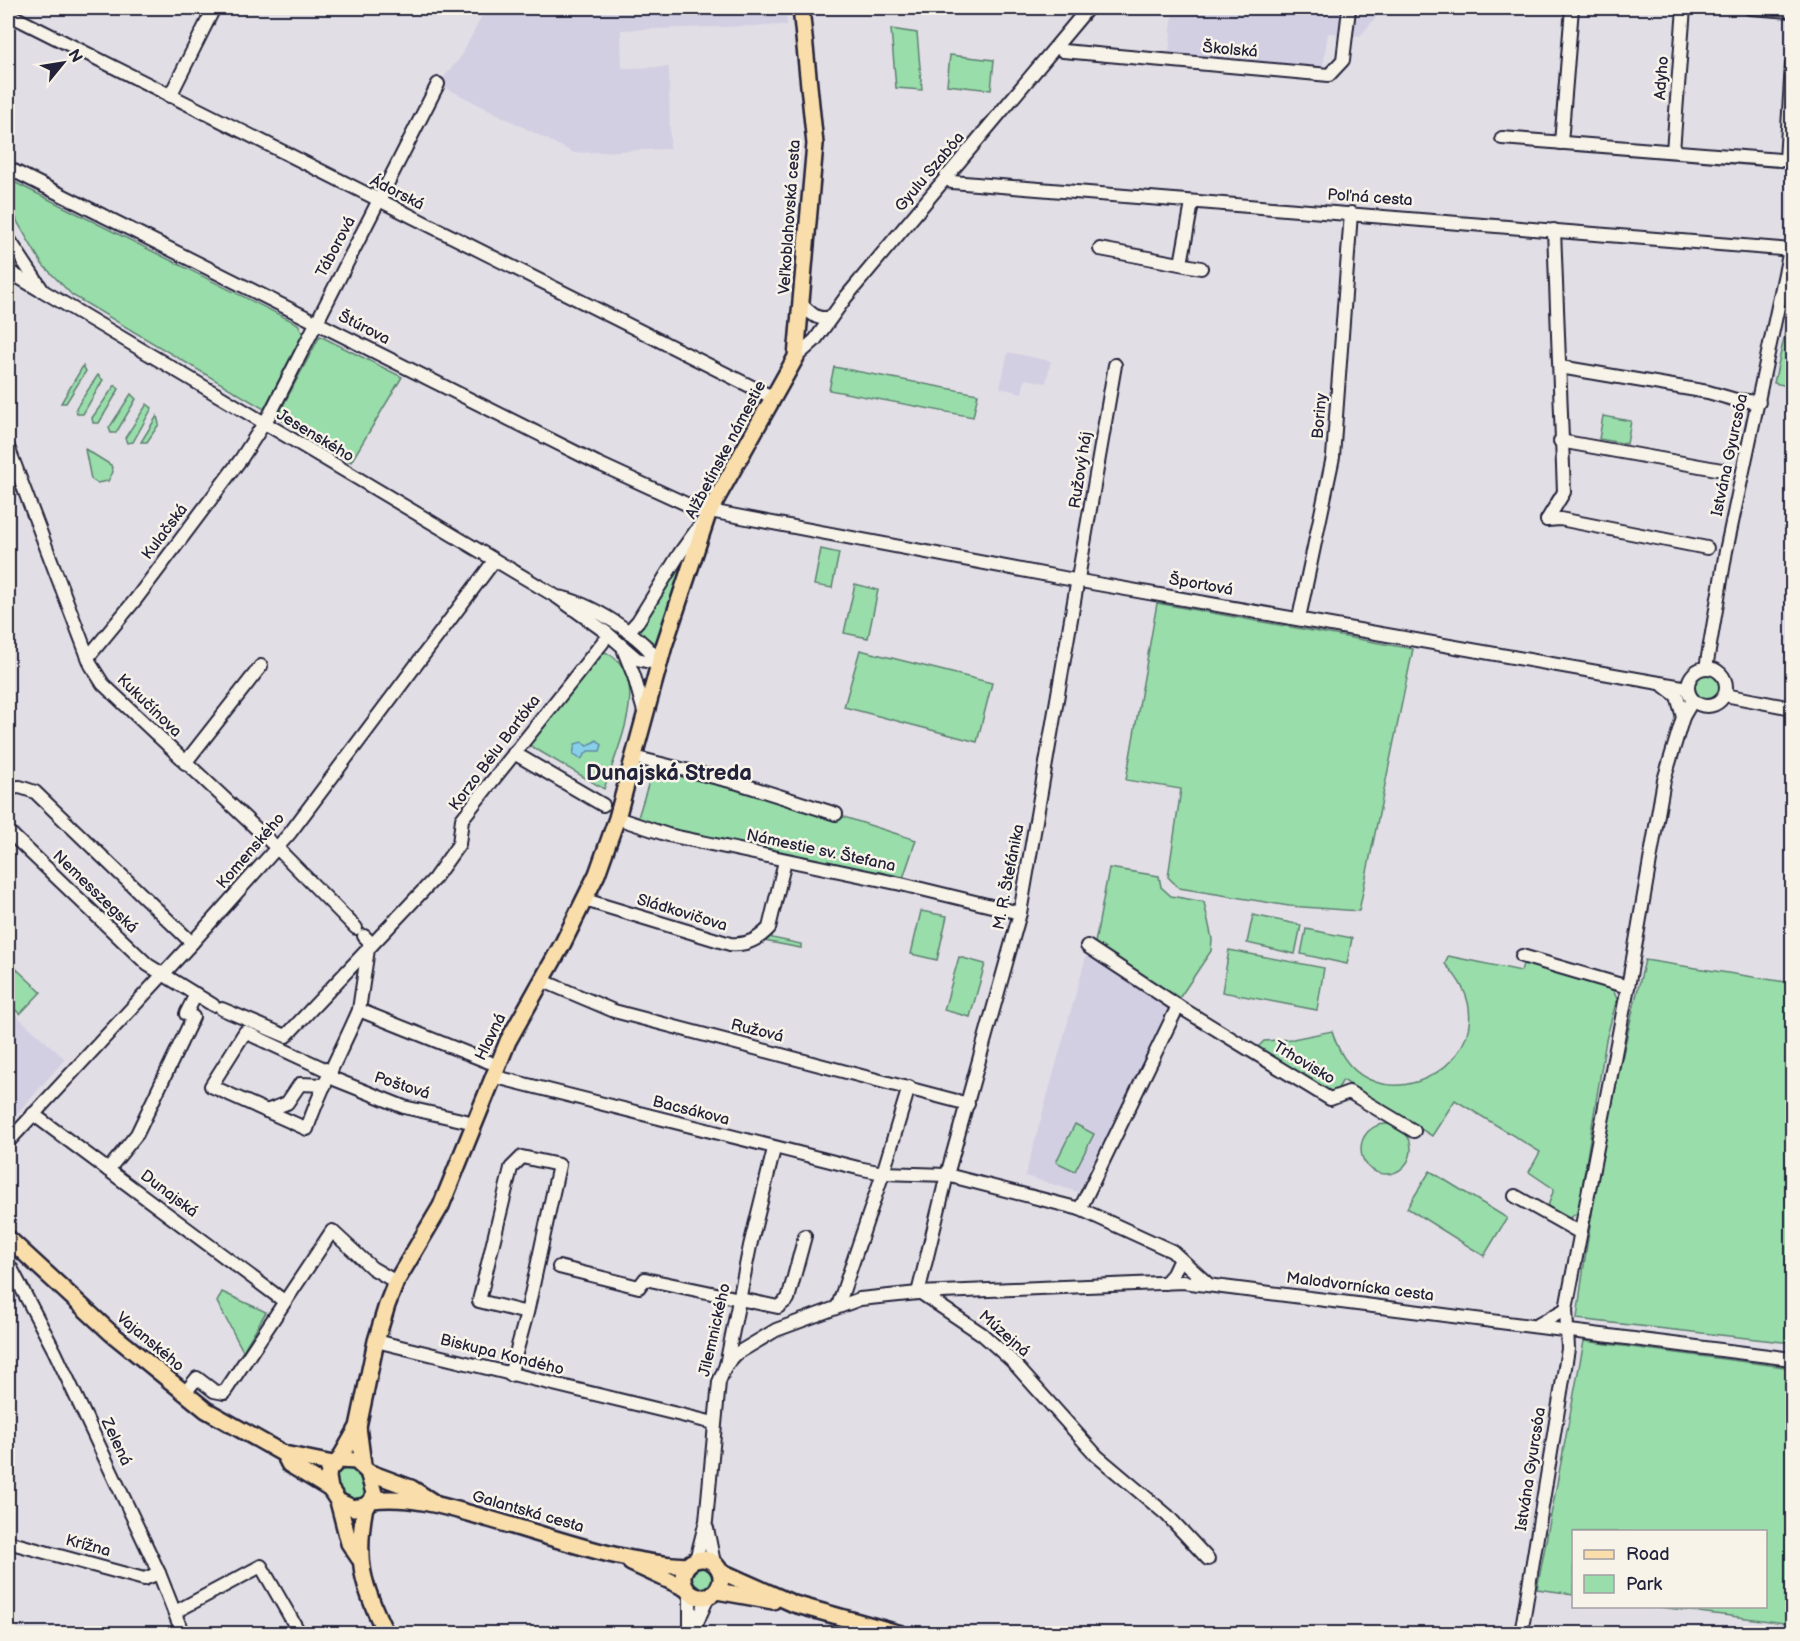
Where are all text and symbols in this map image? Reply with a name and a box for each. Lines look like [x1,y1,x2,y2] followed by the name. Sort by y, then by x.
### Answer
[33,33,93,93] north arrow
[1202,36,1259,62] street label: Školská
[63,46,86,66] text: N
[1651,55,1673,101] street label: Adyho
[891,128,969,216] street label: Gyulu Szabóa
[775,139,805,295] street label: Veľkoblahovská cesta
[367,170,428,215] street label: Ádorská
[1327,186,1413,210] street label: Poľná cesta
[312,213,360,281] street label: Táborová
[335,305,394,349] street label: Štúrova
[682,377,771,522] street label: Alžbetínske námestie
[1309,392,1332,440] street label: Boriny
[1708,392,1752,518] street label: Istvána Gyurcsóa
[273,405,357,467] street label: Jesenského
[1066,430,1096,510] street label: Ružový háj
[138,501,192,563] street label: Kulačská
[1167,568,1235,600] street label: Športová
[113,671,185,741] street label: Kukučínova
[445,692,545,814] street label: Korzo Bélu Bartóka
[586,760,752,787] district label: Dunajská Streda
[213,809,289,893] street label: Komenského
[987,822,1029,931] street label: M. R. Štefánika
[745,824,898,876] street label: Námestie sv. Štefana
[49,847,141,937] street label: Nemesszegská
[635,890,729,936] street label: Sládkovičova
[472,1010,510,1064] street label: Hlavná
[729,1015,785,1047] street label: Ružová
[1270,1037,1338,1089] street label: Trhovisko
[372,1068,432,1104] street label: Poštová
[651,1092,731,1130] street label: Bacsákova
[137,1166,201,1222] street label: Dunajská
[1285,1269,1435,1305] street label: Malodvornícka cesta
[695,1282,735,1378] street label: Jilemnického
[975,1307,1033,1361] street label: Múzejná
[112,1308,188,1376] street label: Vajanského
[438,1330,566,1380] street label: Biskupa Kondého
[1512,1406,1550,1532] street label: Istvána Gyurcsóa
[96,1414,135,1469] street label: Zelená
[470,1487,586,1537] street label: Galantská cesta
[1572,1530,1767,1608] legend
[63,1531,113,1561] street label: Krížna
[1626,1544,1670,1565] text: Road
[1626,1574,1662,1595] text: Park

